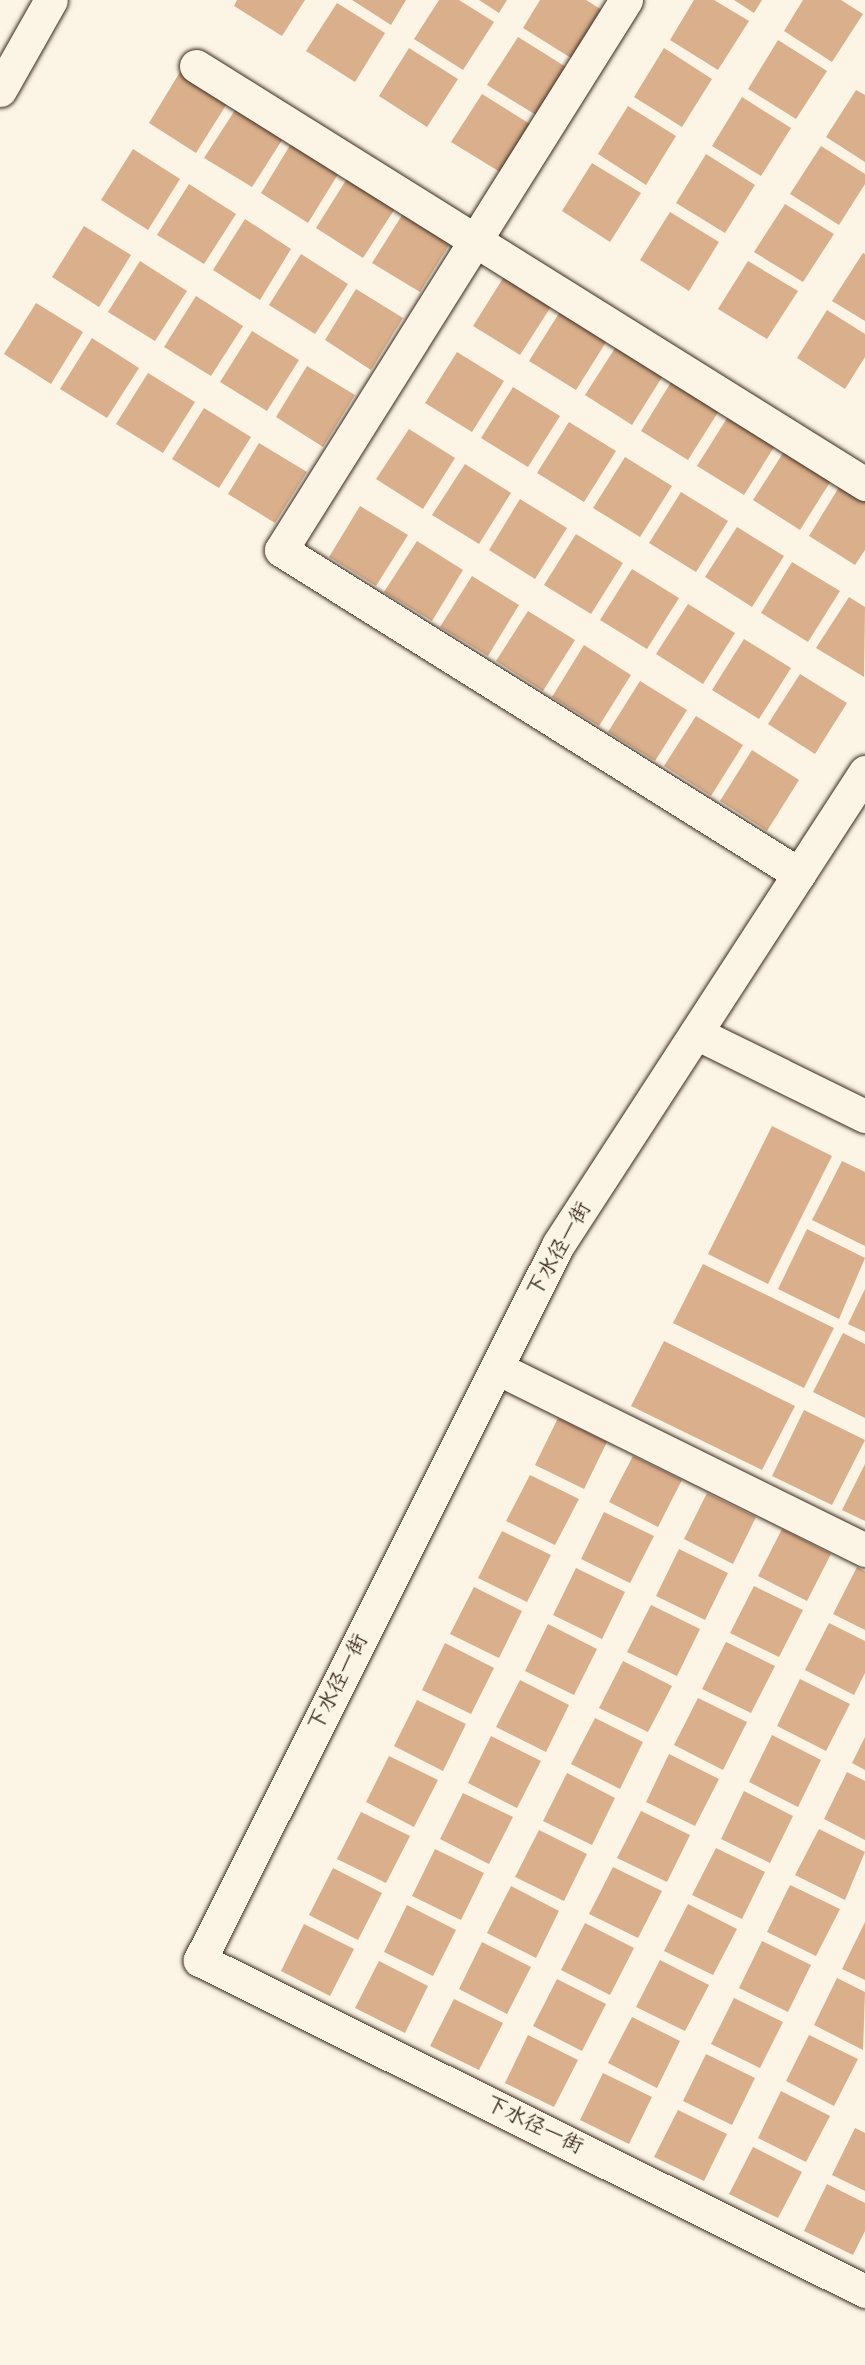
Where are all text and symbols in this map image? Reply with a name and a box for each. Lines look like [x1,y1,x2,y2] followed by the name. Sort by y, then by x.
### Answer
[523,1198,597,1302] street label: 下水径一街
[304,1631,374,1735] street label: 下水径一街
[481,2092,587,2160] street label: 下水径一街

